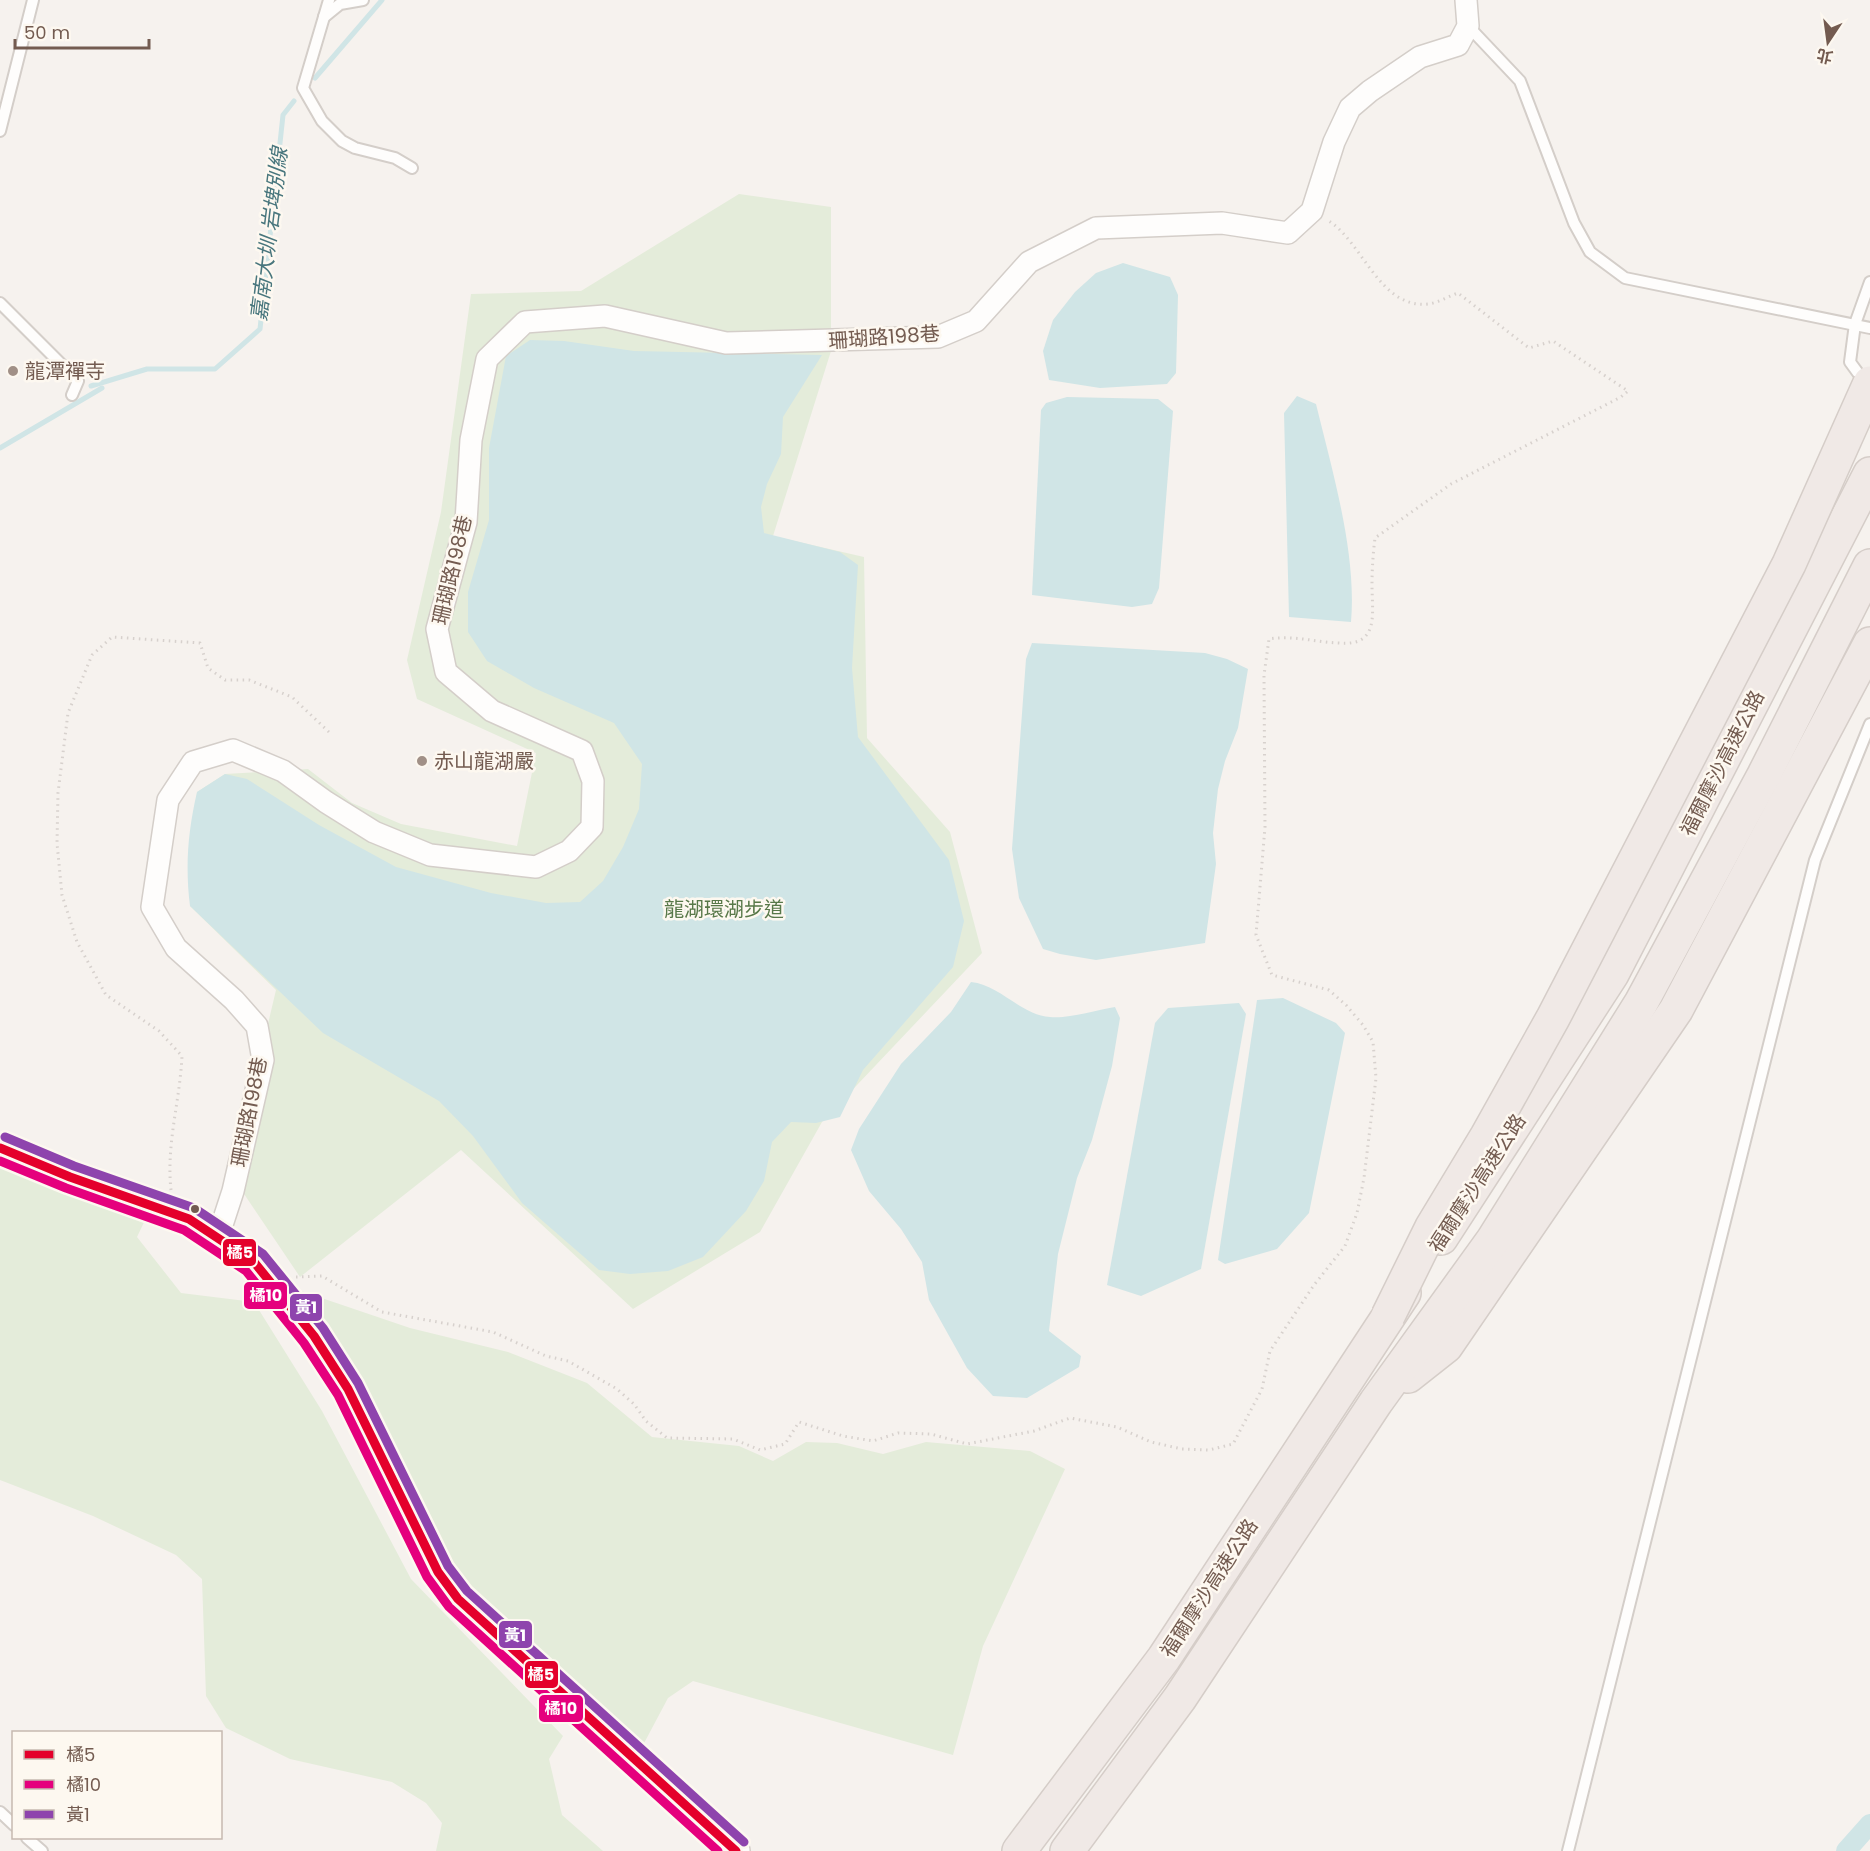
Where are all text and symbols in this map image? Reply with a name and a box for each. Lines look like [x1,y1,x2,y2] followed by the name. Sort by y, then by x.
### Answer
[15,12,148,50] scale bar
[1798,12,1858,72] north arrow
[24,20,70,45] text: 50 m
[1814,43,1835,69] text: 北
[244,144,294,322] water label: 嘉南大圳 岩埤別線
[827,319,941,355] street label: 珊瑚路198巷
[25,357,105,385] place label: 龍潭禪寺
[6,364,20,378] marker: 龍潭禪寺
[426,512,478,628] street label: 珊瑚路198巷
[1673,685,1771,841] street label: 福爾摩沙高速公路
[434,747,534,775] place label: 赤山龍湖嚴
[415,754,429,768] marker: 赤山龍湖嚴
[664,895,784,923] park label: 龍湖環湖步道
[225,1055,273,1169] street label: 珊瑚路198巷
[1422,1108,1532,1258] street label: 福爾摩沙高速公路
[189,1203,201,1215] unlabelled marker
[222,1238,257,1267] line badge: 橘5
[226,1241,253,1264] text: 橘5
[243,1281,288,1310] line badge: 橘10
[249,1284,282,1307] text: 橘10
[289,1293,323,1322] line badge: 黃1
[295,1296,317,1319] text: 黃1
[1154,1513,1264,1663] street label: 福爾摩沙高速公路
[498,1620,533,1649] line badge: 黃1
[504,1624,526,1647] text: 黃1
[524,1660,559,1689] line badge: 橘5
[527,1663,554,1686] text: 橘5
[538,1694,584,1723] line badge: 橘10
[544,1697,577,1720] text: 橘10
[12,1731,222,1839] legend
[66,1742,95,1767] text: 橘5
[66,1772,101,1797] text: 橘10
[66,1802,90,1827] text: 黃1

